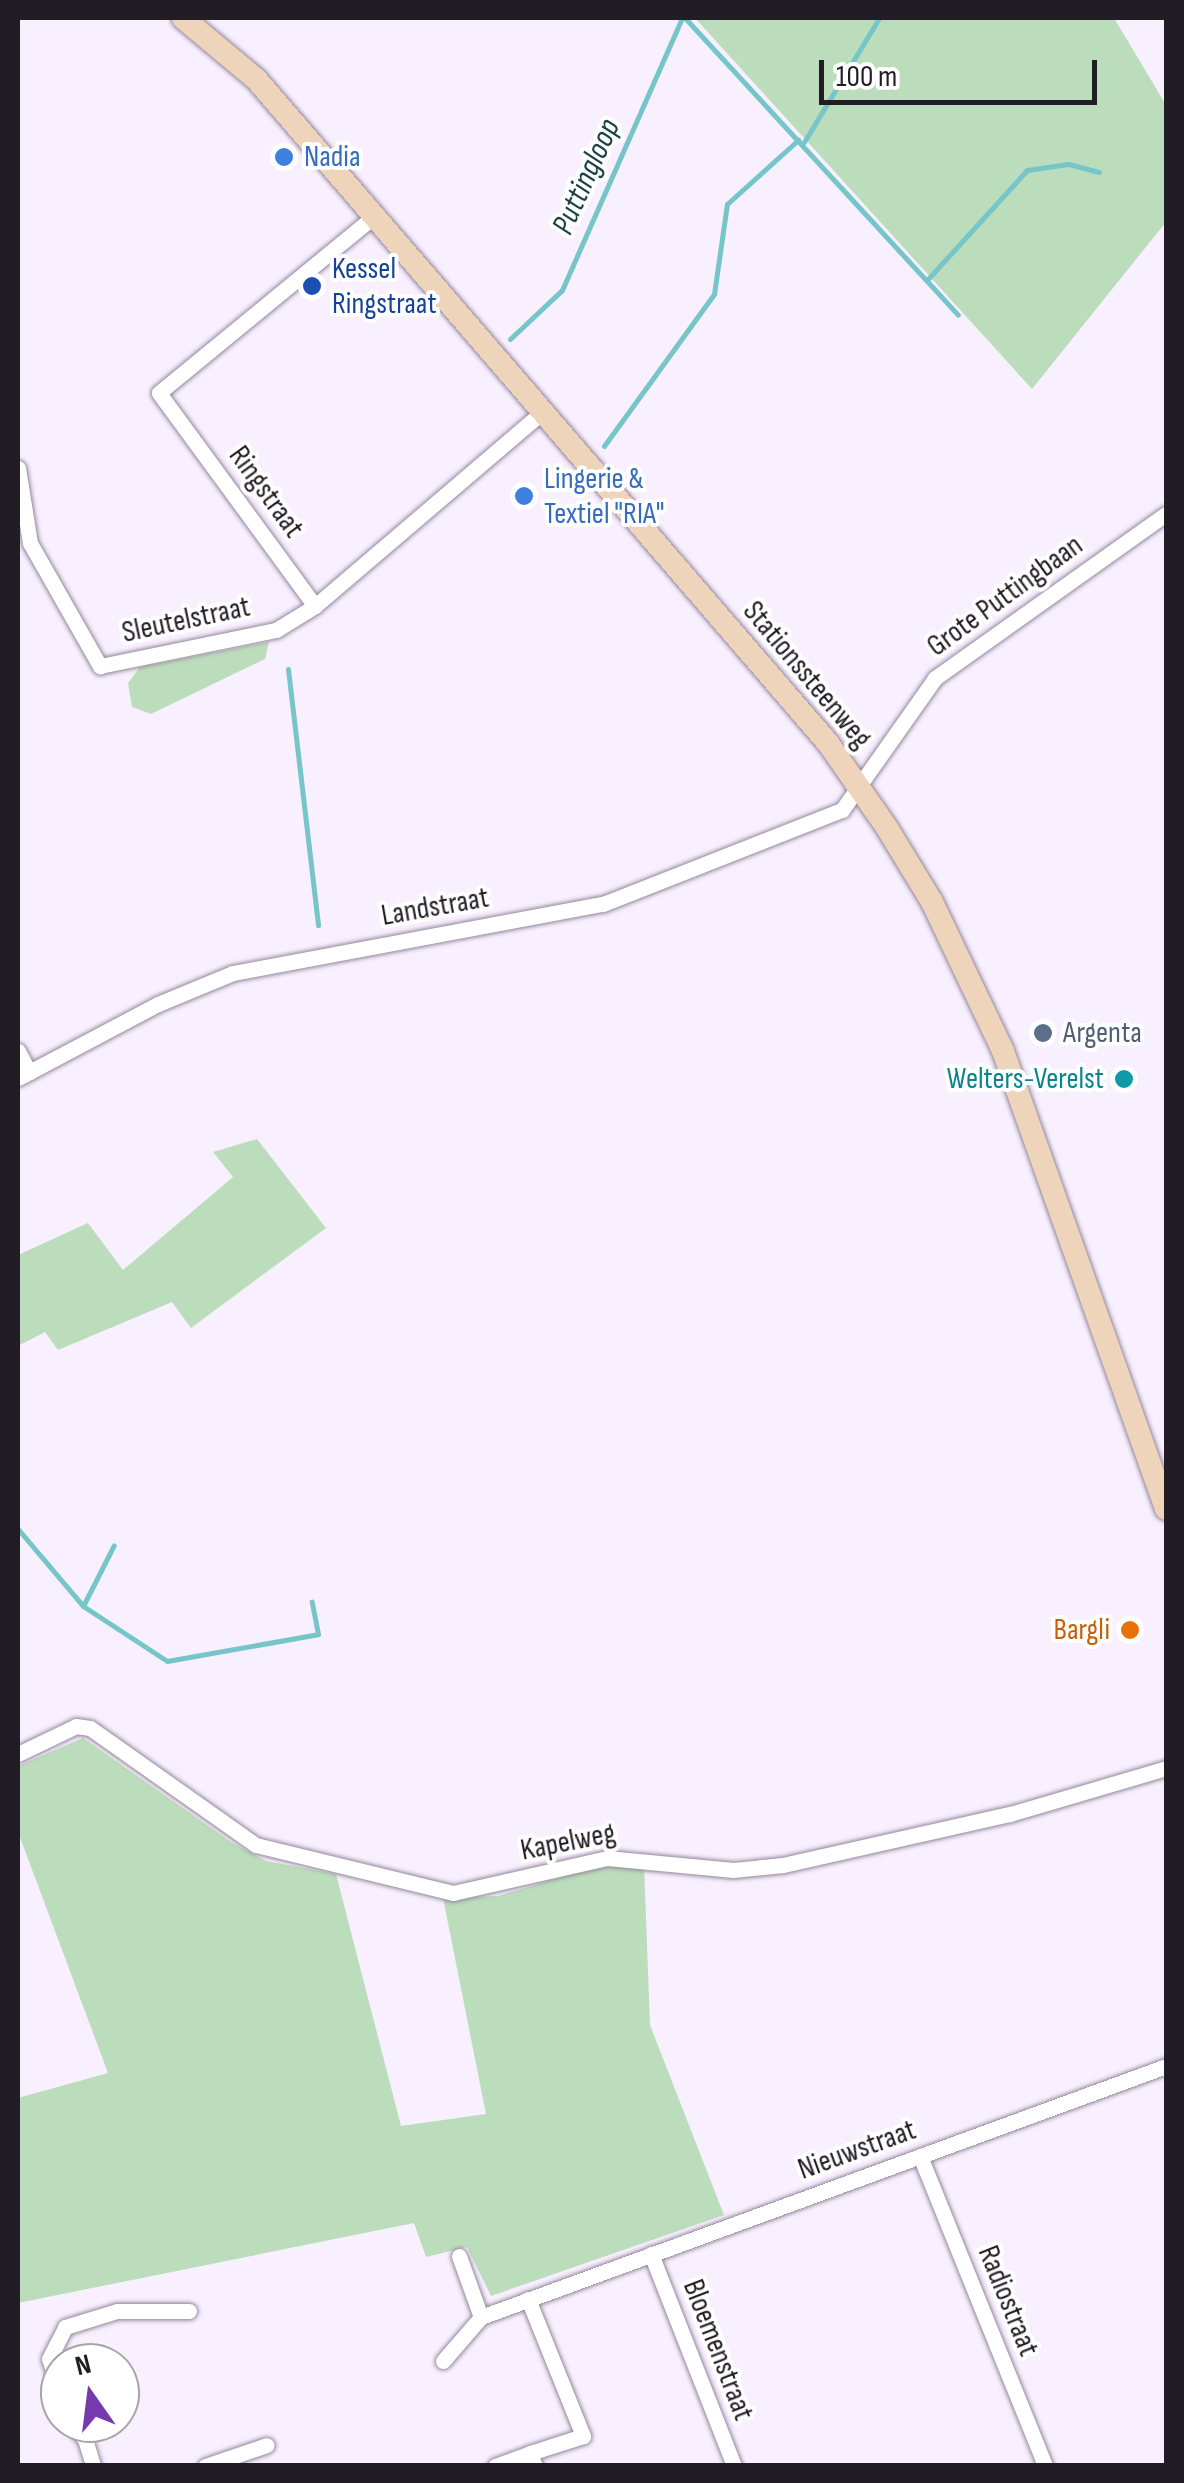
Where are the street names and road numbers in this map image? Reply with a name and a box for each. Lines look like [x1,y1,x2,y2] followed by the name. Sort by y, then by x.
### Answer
[221,439,311,545] street label: Ringstraat
[920,527,1090,665] street label: Grote Puttingbaan
[119,589,253,651] street label: Sleutelstraat
[735,594,879,756] street label: Stationssteenweg
[379,880,491,934] street label: Landstraat
[518,1815,618,1869] street label: Kapelweg
[793,2112,921,2188] street label: Nieuwstraat
[970,2241,1046,2361] street label: Radiostraat
[675,2275,761,2425] street label: Bloemenstraat

